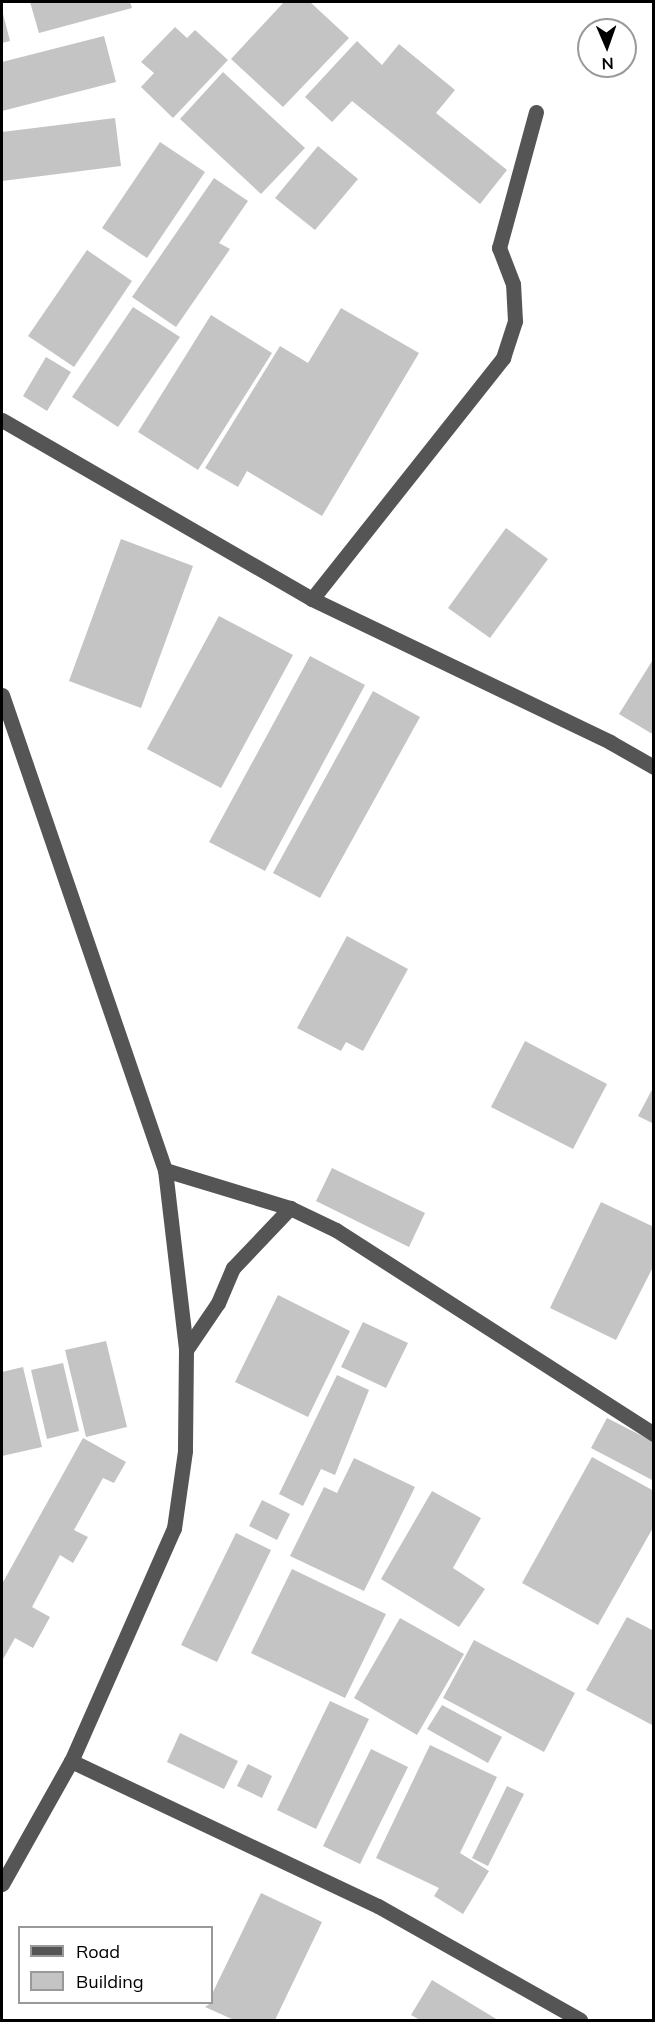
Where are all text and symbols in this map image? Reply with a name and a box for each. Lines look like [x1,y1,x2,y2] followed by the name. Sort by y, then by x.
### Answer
[577,18,637,78] north arrow
[601,54,614,74] text: N
[18,1926,213,2004] legend
[76,1940,120,1963] text: Road
[76,1970,144,1993] text: Building

